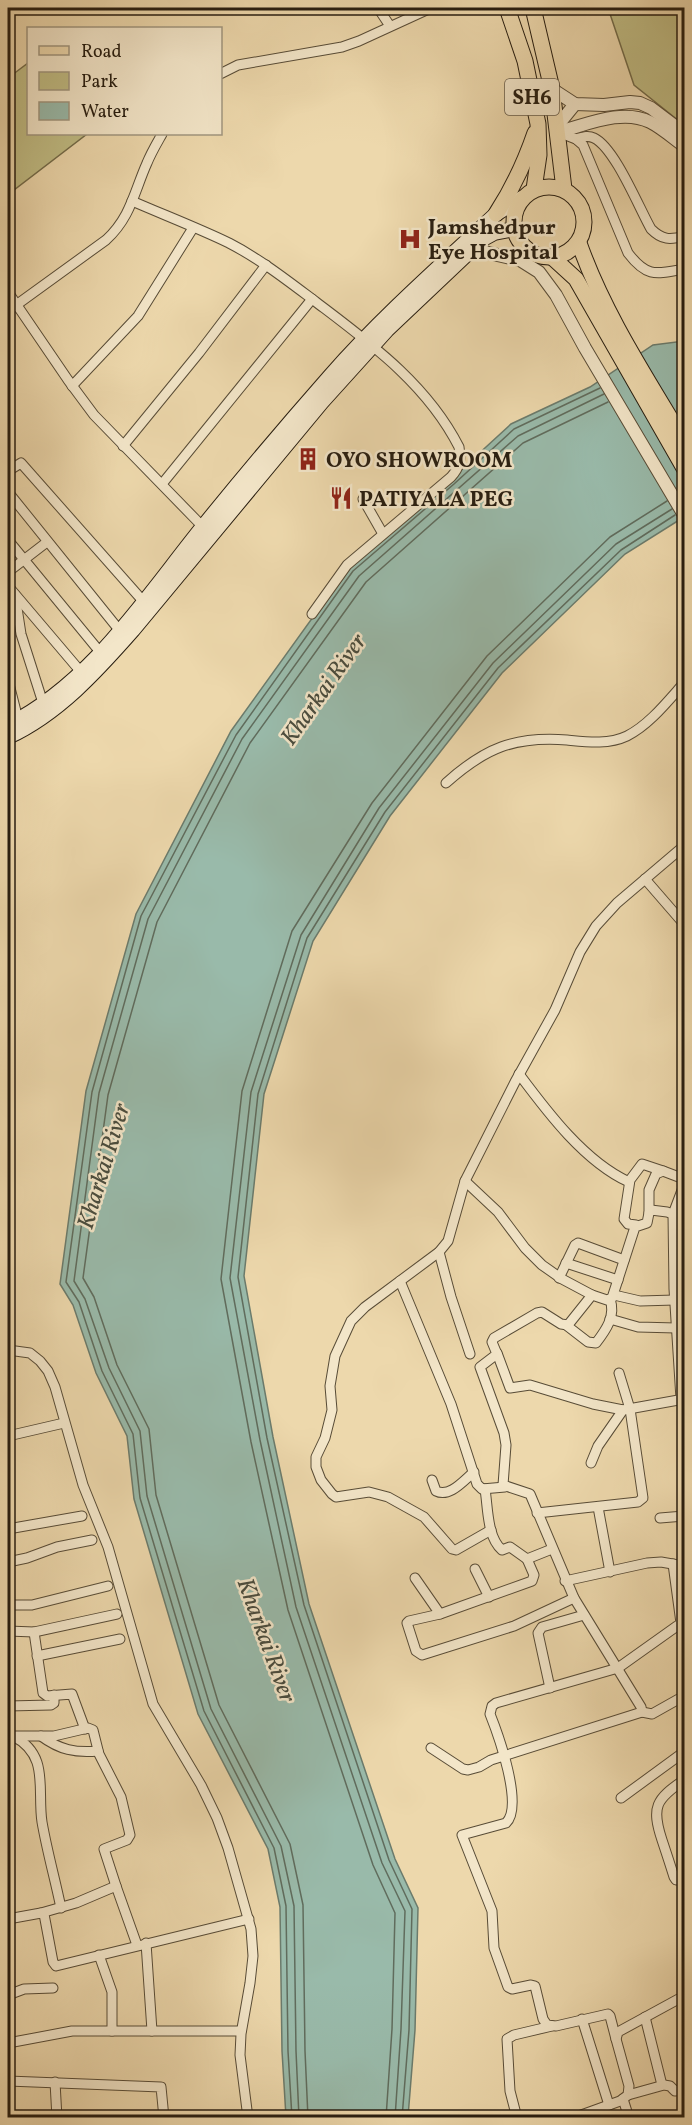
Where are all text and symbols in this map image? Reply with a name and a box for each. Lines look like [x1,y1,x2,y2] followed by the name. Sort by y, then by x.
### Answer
[27,27,222,135] legend
[81,40,122,65] text: Road
[81,70,118,95] text: Park
[505,79,559,115] road number: SH6
[81,100,129,125] text: Water
[427,213,558,269] place label: Jamshedpur Eye Hospital
[397,226,423,252] hospital icon: Jamshedpur Eye Hospital
[295,446,321,472] building icon: OYO SHOWROOM
[326,446,512,477] place label: OYO SHOWROOM
[328,485,354,511] restaurant icon: PATIYALA PEG
[359,485,513,516] place label: PATIYALA PEG
[273,626,376,753] water label: Kharkai River
[70,1098,140,1234] water label: Kharkai River
[227,1574,304,1709] water label: Kharkai River

